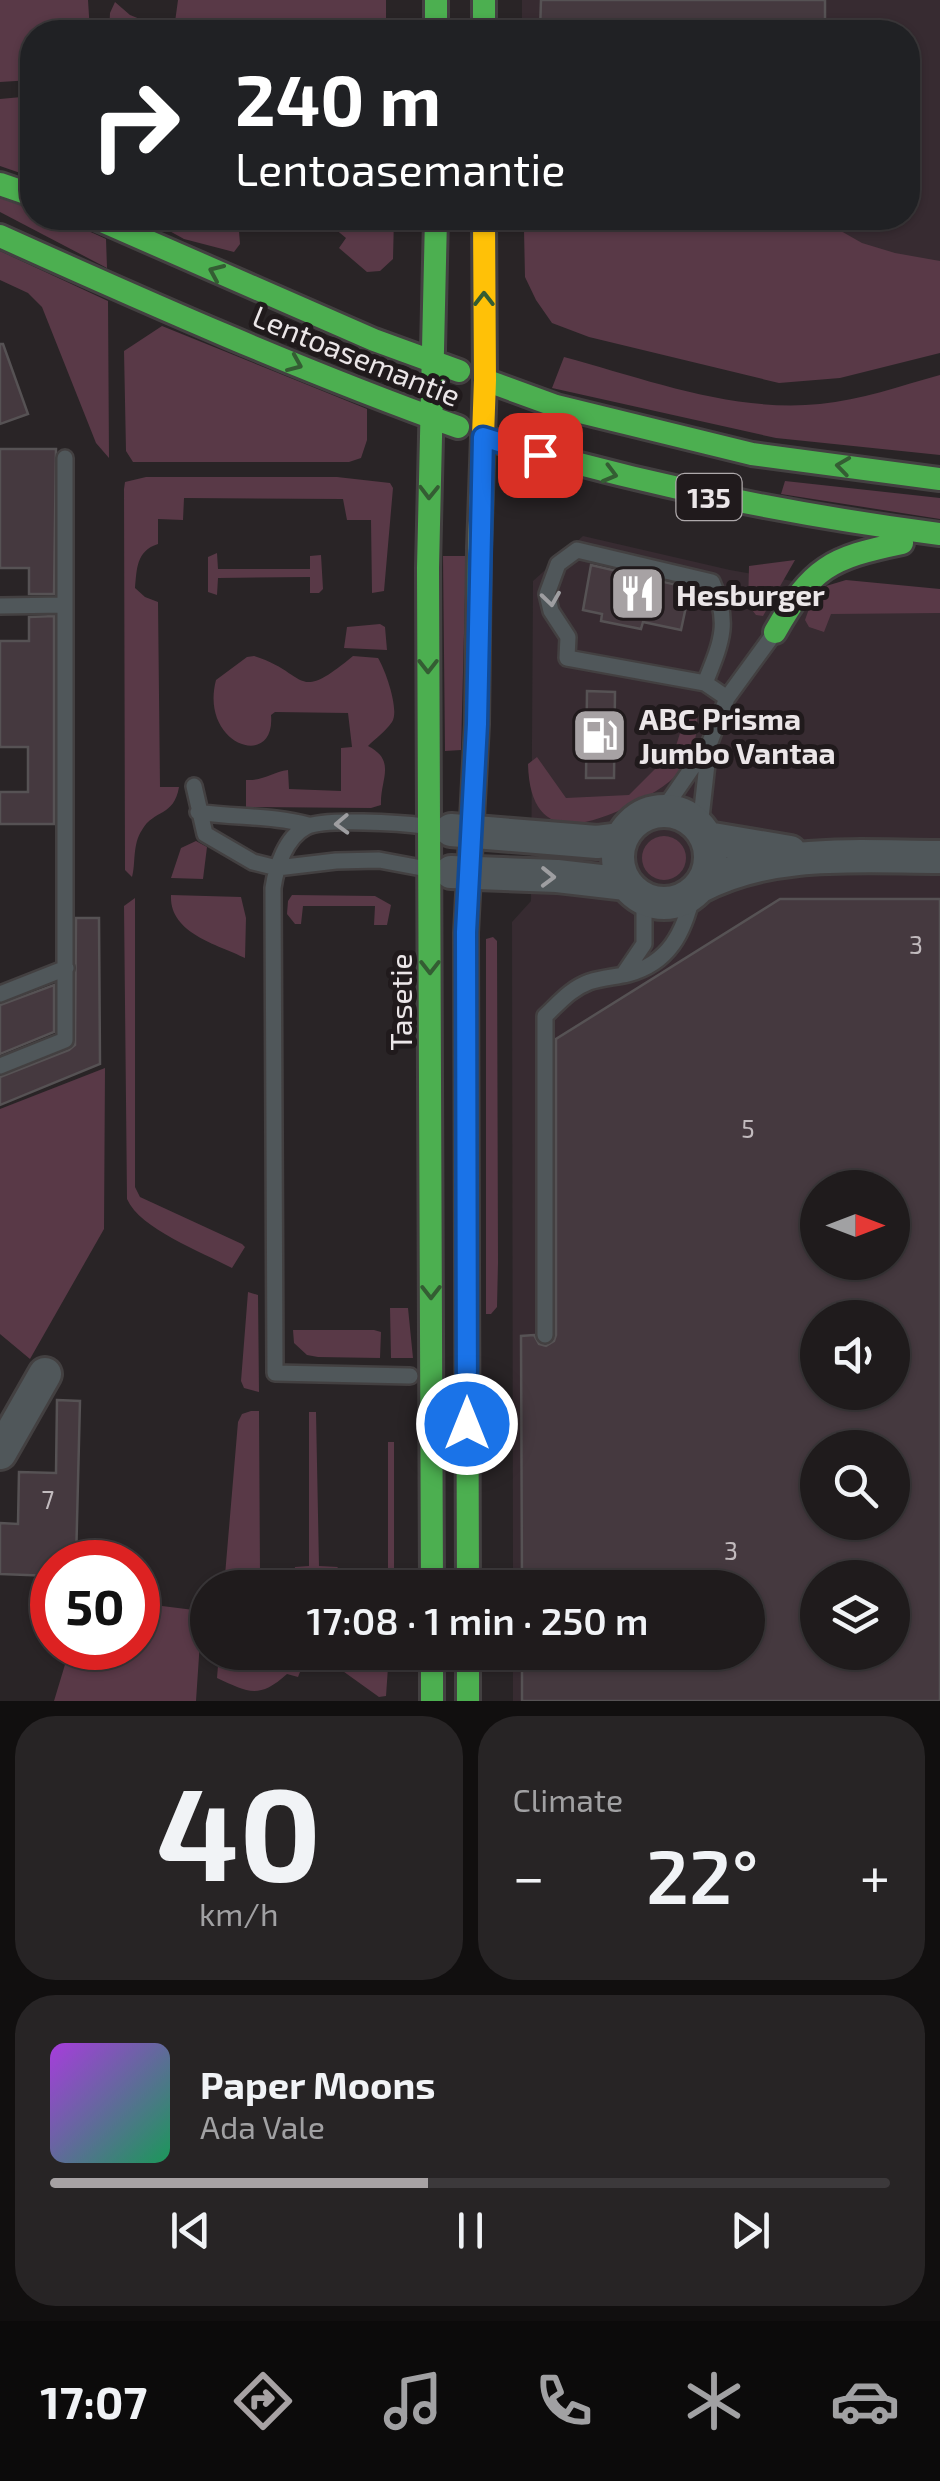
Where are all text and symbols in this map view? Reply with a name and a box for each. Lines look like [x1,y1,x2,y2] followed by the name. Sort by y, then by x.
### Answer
[235,56,441,140] text: 240 m
[70,60,200,190] icon: right
[235,141,566,195] text: Lentoasemantie
[208,264,226,284] one-way arrow
[473,290,495,306] one-way arrow
[248,297,466,413] street label: Lentoasemantie
[285,352,303,372] one-way arrow
[498,413,583,498] pin
[513,428,568,483] icon: arrive
[835,456,851,477] one-way arrow
[601,462,618,483] one-way arrow
[676,474,742,520] road number: 135
[418,486,440,501] one-way arrow
[607,564,667,624] restaurant icon: Hesburger
[676,576,825,612] place label: Hesburger
[540,591,561,607] one-way arrow
[417,658,439,674] one-way arrow
[639,700,836,770] place label: ABC Prisma Jumbo Vantaa
[570,705,630,765] fuel station icon: ABC Prisma Jumbo Vantaa
[333,813,349,834] one-way arrow
[540,866,556,887] one-way arrow
[909,929,923,959] house number: 3
[382,953,418,1051] street label: Tasetie
[419,960,441,976] one-way arrow
[741,1113,755,1143] house number: 5
[800,1170,910,1280] north arrow
[800,1170,910,1670] map controls
[420,1286,442,1301] one-way arrow
[800,1300,910,1410] button: sound
[415,1372,519,1476] position arrow
[800,1430,910,1540] button: search
[42,1484,55,1514] house number: 7
[724,1535,738,1565] house number: 3
[30,1540,160,1670] speed limit sign: 50
[800,1560,910,1670] button: layers
[307,1597,648,1643] text: 17:08 · 1 min · 250 m
[156,1751,321,1907] text: 40
[513,1780,623,1818] text: Climate
[646,1829,758,1919] text: 22°
[513,1842,545,1908] text: −
[860,1842,890,1908] text: +
[199,1894,278,1932] text: km/h
[200,2061,436,2107] text: Paper Moons
[200,2107,325,2145] text: Ada Vale
[163,2203,218,2258] icon: previous
[443,2203,498,2258] icon: pause
[723,2203,778,2258] icon: next
[228,2366,298,2436] icon: directions
[378,2366,448,2436] icon: music
[529,2366,599,2436] icon: phone
[679,2366,749,2436] icon: climate
[830,2366,900,2436] icon: car
[40,2374,147,2428] text: 17:07

